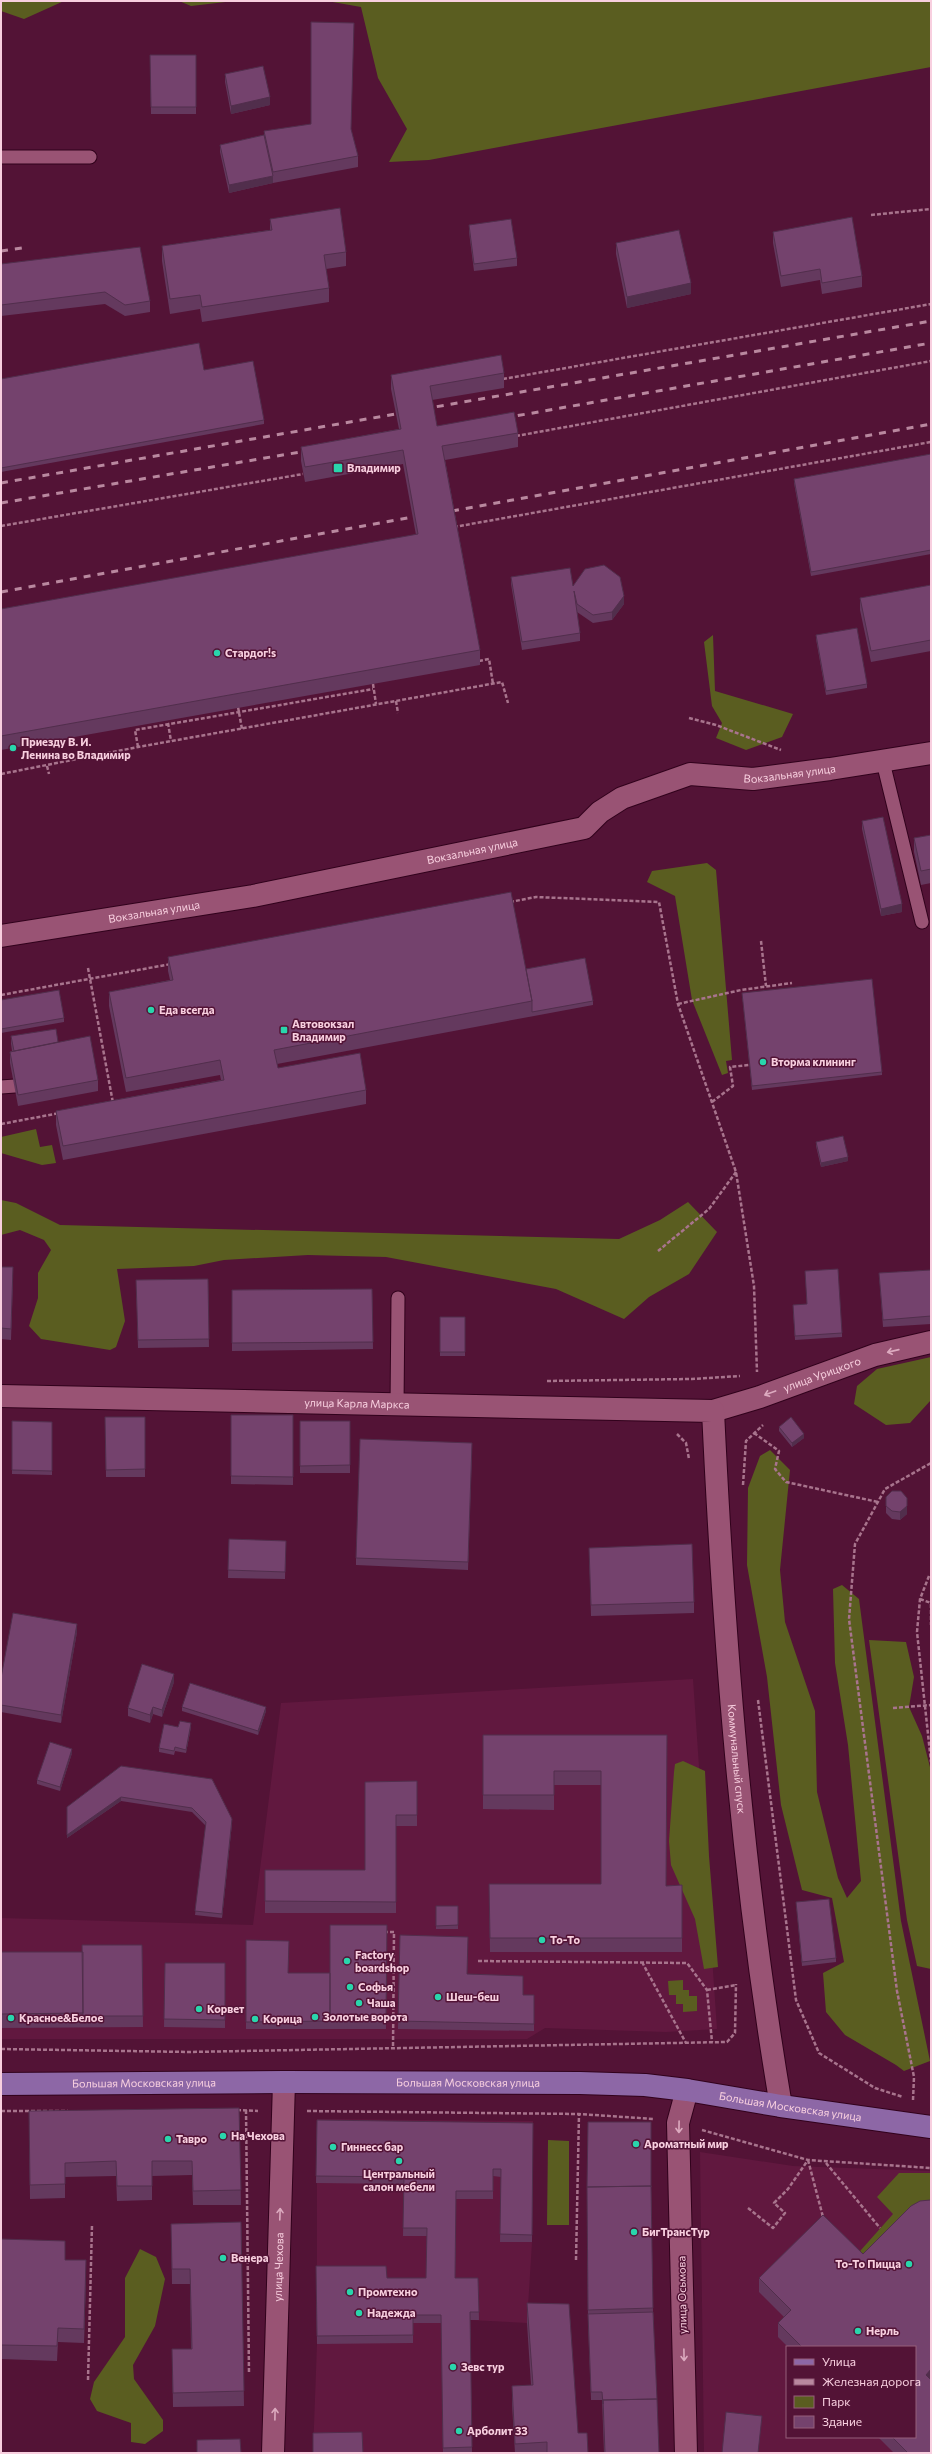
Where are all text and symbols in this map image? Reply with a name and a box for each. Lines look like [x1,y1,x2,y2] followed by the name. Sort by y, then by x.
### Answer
[347,461,401,474] place label: Владимир
[332,462,344,474] marker: Владимир
[225,646,276,659] place label: Стардог!s
[212,648,222,658] marker: Стардог!s
[21,735,131,761] place label: Приезду В. И. Ленина во Владимир
[8,743,18,753] marker: Приезду В. И. Ленина во Владимир
[743,761,836,785] street label: Вокзальная улица
[425,835,519,866] street label: Вокзальная улица
[107,898,201,925] street label: Вокзальная улица
[159,1003,215,1016] place label: Еда всегда
[146,1005,156,1015] marker: Еда всегда
[292,1017,354,1043] place label: Автовокзал Владимир
[279,1025,289,1035] marker: Автовокзал Владимир
[771,1055,856,1068] place label: Вторма клининг
[758,1057,768,1067] marker: Вторма клининг
[887,1347,900,1355] one-way arrow
[781,1354,863,1394] street label: улица Урицкого
[764,1389,776,1397] one-way arrow
[304,1395,410,1411] street label: улица Карла Маркса
[726,1704,749,1815] street label: Коммунальный спуск
[550,1933,580,1946] place label: То-То
[537,1935,547,1945] marker: То-То
[355,1948,410,1974] place label: Factory boardshop
[342,1956,352,1966] marker: Factory boardshop
[358,1980,393,1993] place label: Софья
[345,1982,355,1992] marker: Софья
[446,1990,499,2003] place label: Шеш-беш
[433,1992,443,2002] marker: Шеш-беш
[367,1996,396,2009] place label: Чаша
[354,1998,364,2008] marker: Чаша
[207,2002,245,2015] place label: Корвет
[194,2004,204,2014] marker: Корвет
[323,2010,408,2023] place label: Золотые ворота
[19,2011,103,2024] place label: Красное&Белое
[263,2012,302,2025] place label: Корица
[310,2012,320,2022] marker: Золотые ворота
[6,2013,16,2023] marker: Красное&Белое
[250,2014,260,2024] marker: Корица
[72,2075,216,2089] street label: Большая Московская улица
[396,2075,540,2089] street label: Большая Московская улица
[718,2089,862,2123] street label: Большая Московская улица
[675,2121,683,2134] one-way arrow
[231,2129,285,2142] place label: На Чехова
[218,2131,228,2141] marker: На Чехова
[176,2132,208,2145] place label: Тавро
[163,2134,173,2144] marker: Тавро
[644,2137,729,2150] place label: Ароматный мир
[631,2139,641,2149] marker: Ароматный мир
[341,2140,404,2153] place label: Гиннесс бар
[328,2142,338,2152] marker: Гиннесс бар
[394,2156,404,2166] marker: Центральный салон мебели
[363,2167,435,2193] place label: Центральный салон мебели
[277,2208,284,2221] one-way arrow
[642,2225,710,2238] place label: БигТрансТур
[629,2227,639,2237] marker: БигТрансТур
[270,2232,286,2302] street label: улица Чехова
[231,2251,269,2264] place label: Венера
[218,2253,228,2263] marker: Венера
[674,2256,689,2334] street label: улица Осьмова
[835,2257,901,2270] place label: То-То Пицца
[904,2259,914,2269] marker: То-То Пицца
[358,2285,418,2298] place label: Промтехно
[345,2287,355,2297] marker: Промтехно
[367,2306,416,2319] place label: Надежда
[354,2308,364,2318] marker: Надежда
[866,2324,899,2337] place label: Нерль
[853,2326,863,2336] marker: Нерль
[786,2346,916,2438] legend
[680,2348,688,2361] one-way arrow
[822,2354,856,2368] text: Улица
[461,2360,505,2373] place label: Зевс тур
[448,2362,458,2372] marker: Зевс тур
[822,2374,921,2388] text: Железная дорога
[822,2394,851,2408] text: Парк
[271,2408,278,2421] one-way arrow
[822,2414,862,2428] text: Здание
[467,2424,528,2437] place label: Арболит 33
[454,2426,464,2436] marker: Арболит 33

